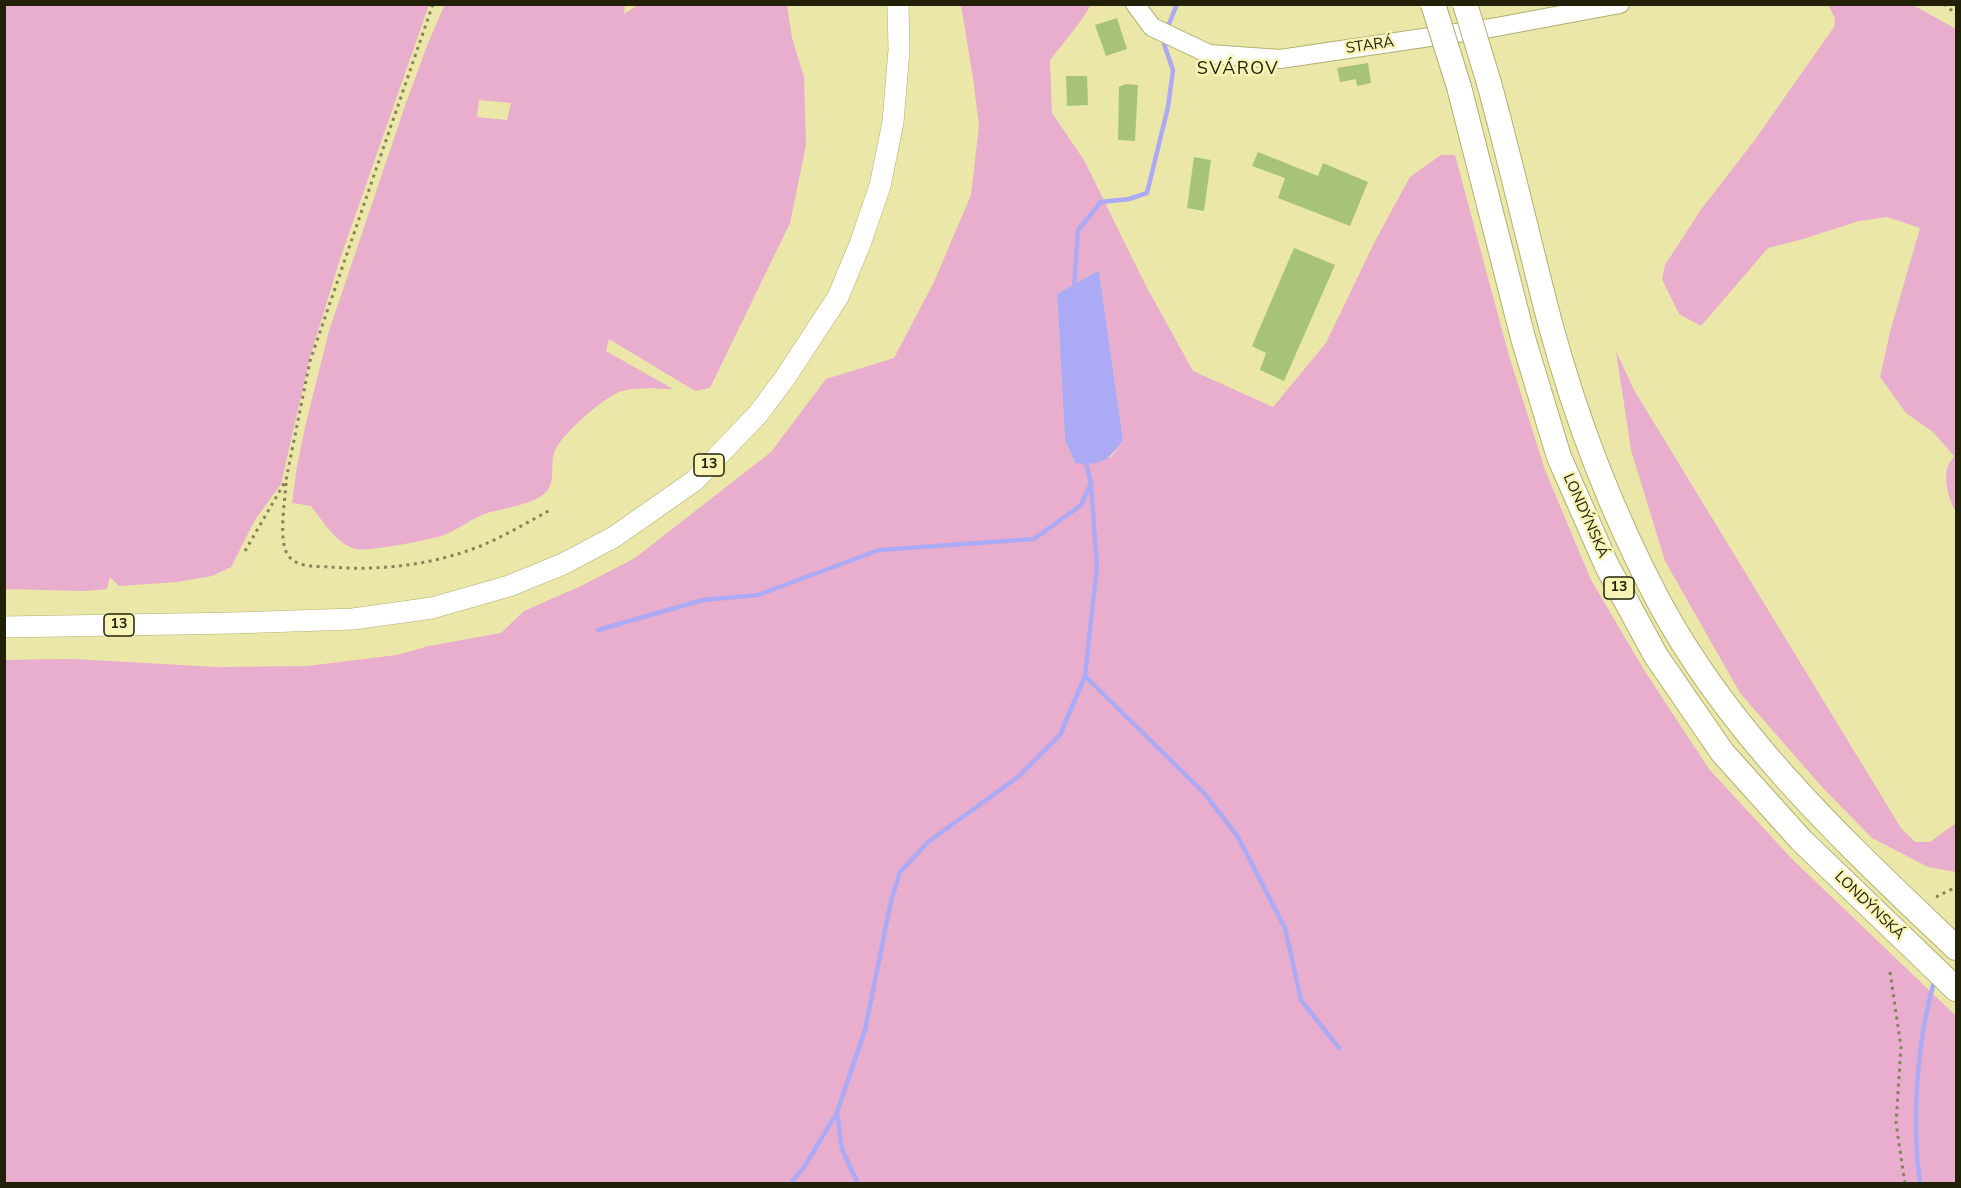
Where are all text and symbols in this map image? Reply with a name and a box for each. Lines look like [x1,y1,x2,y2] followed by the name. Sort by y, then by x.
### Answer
[1345,34,1395,58] street label: STARÁ
[1197,59,1279,81] district label: SVÁROV
[694,454,724,476] road number: 13
[1558,471,1612,561] street label: LONDÝNSKÁ
[1604,577,1634,599] road number: 13
[104,614,134,636] road number: 13
[1830,868,1908,944] street label: LONDÝNSKÁ

